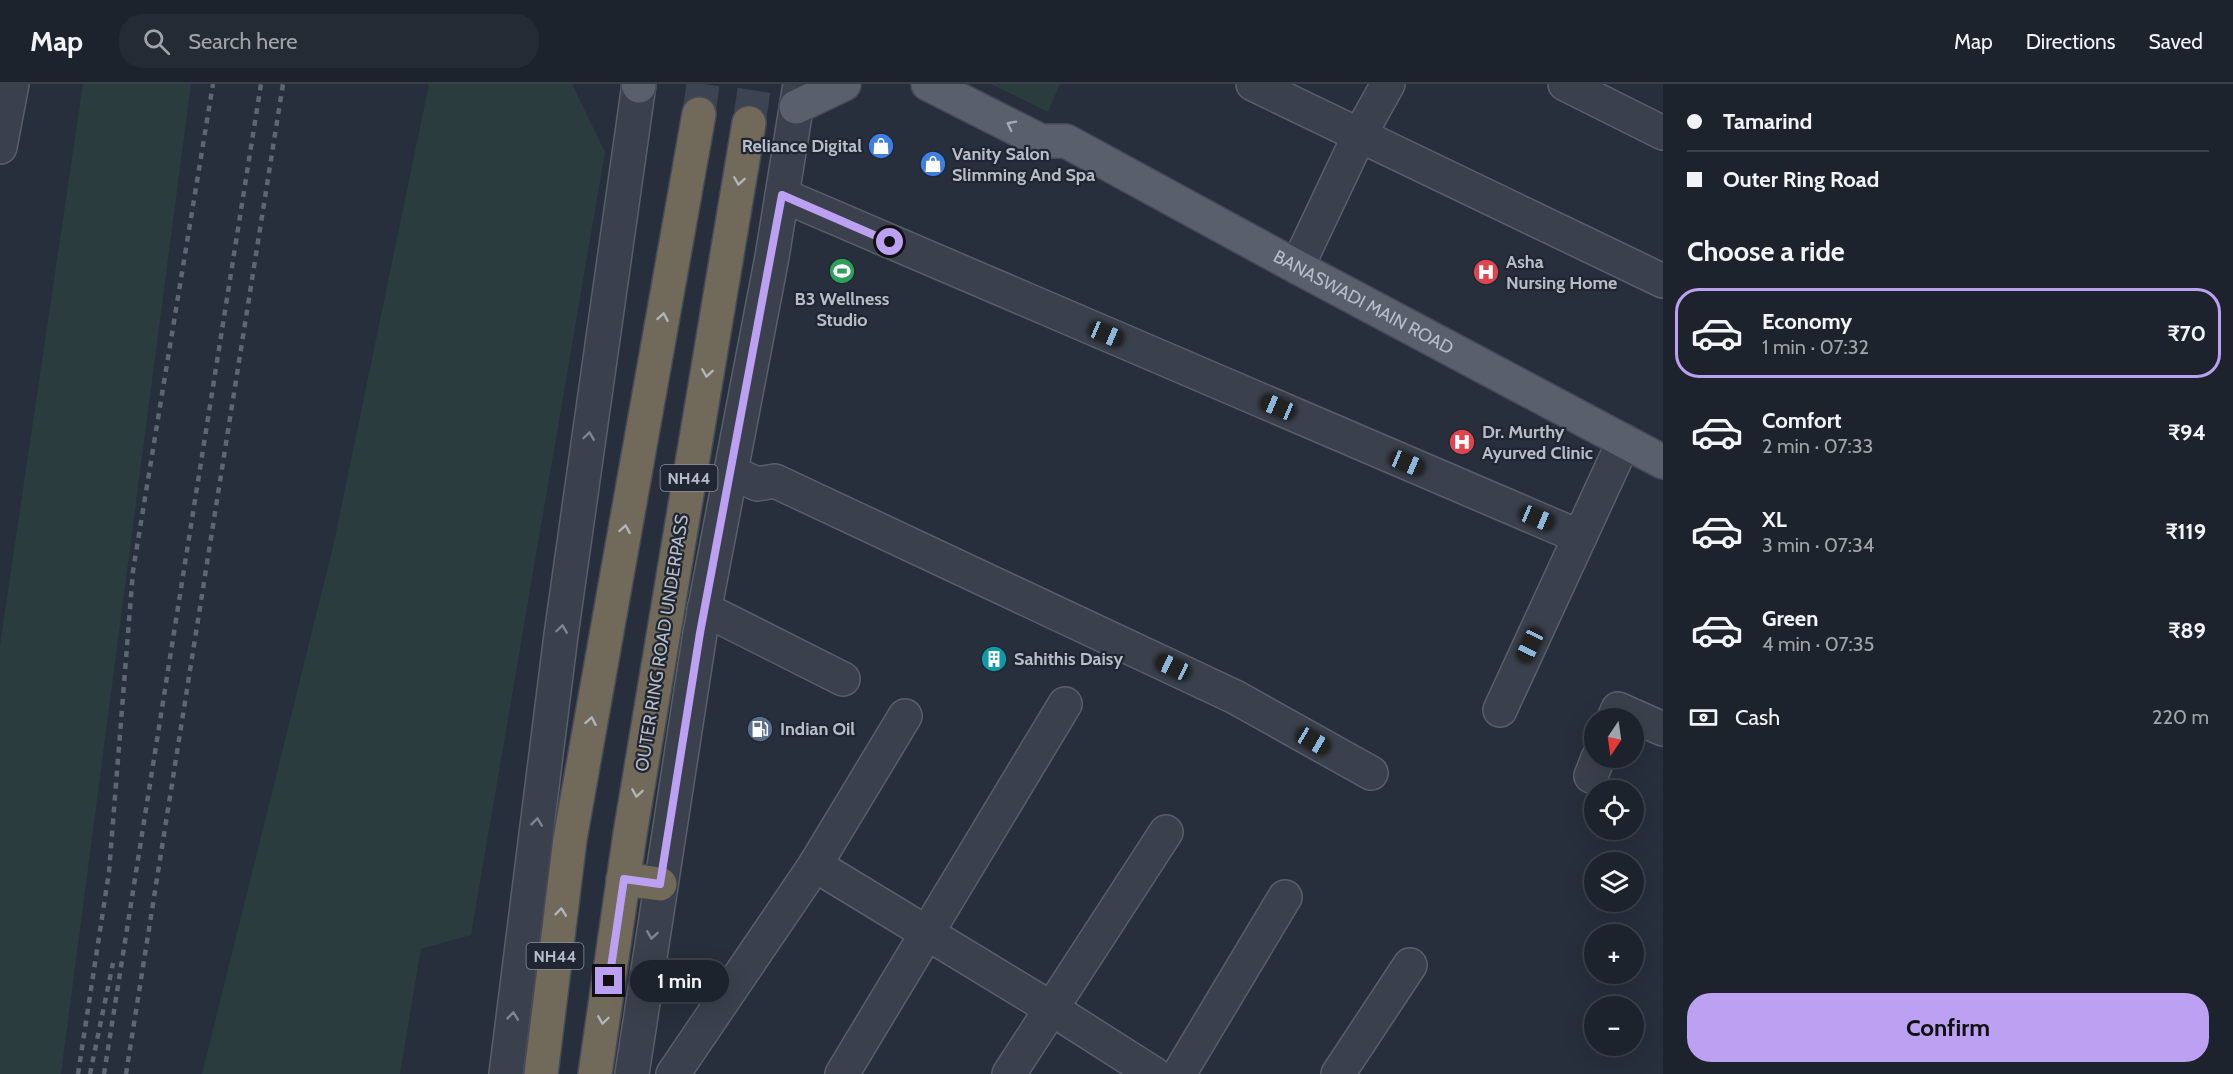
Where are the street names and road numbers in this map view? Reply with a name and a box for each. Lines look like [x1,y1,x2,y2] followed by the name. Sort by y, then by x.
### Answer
[1270,245,1457,359] street label: BANASWADI MAIN ROAD
[660,465,718,491] road number: NH44
[631,513,693,773] street label: OUTER RING ROAD UNDERPASS
[526,943,584,969] road number: NH44

